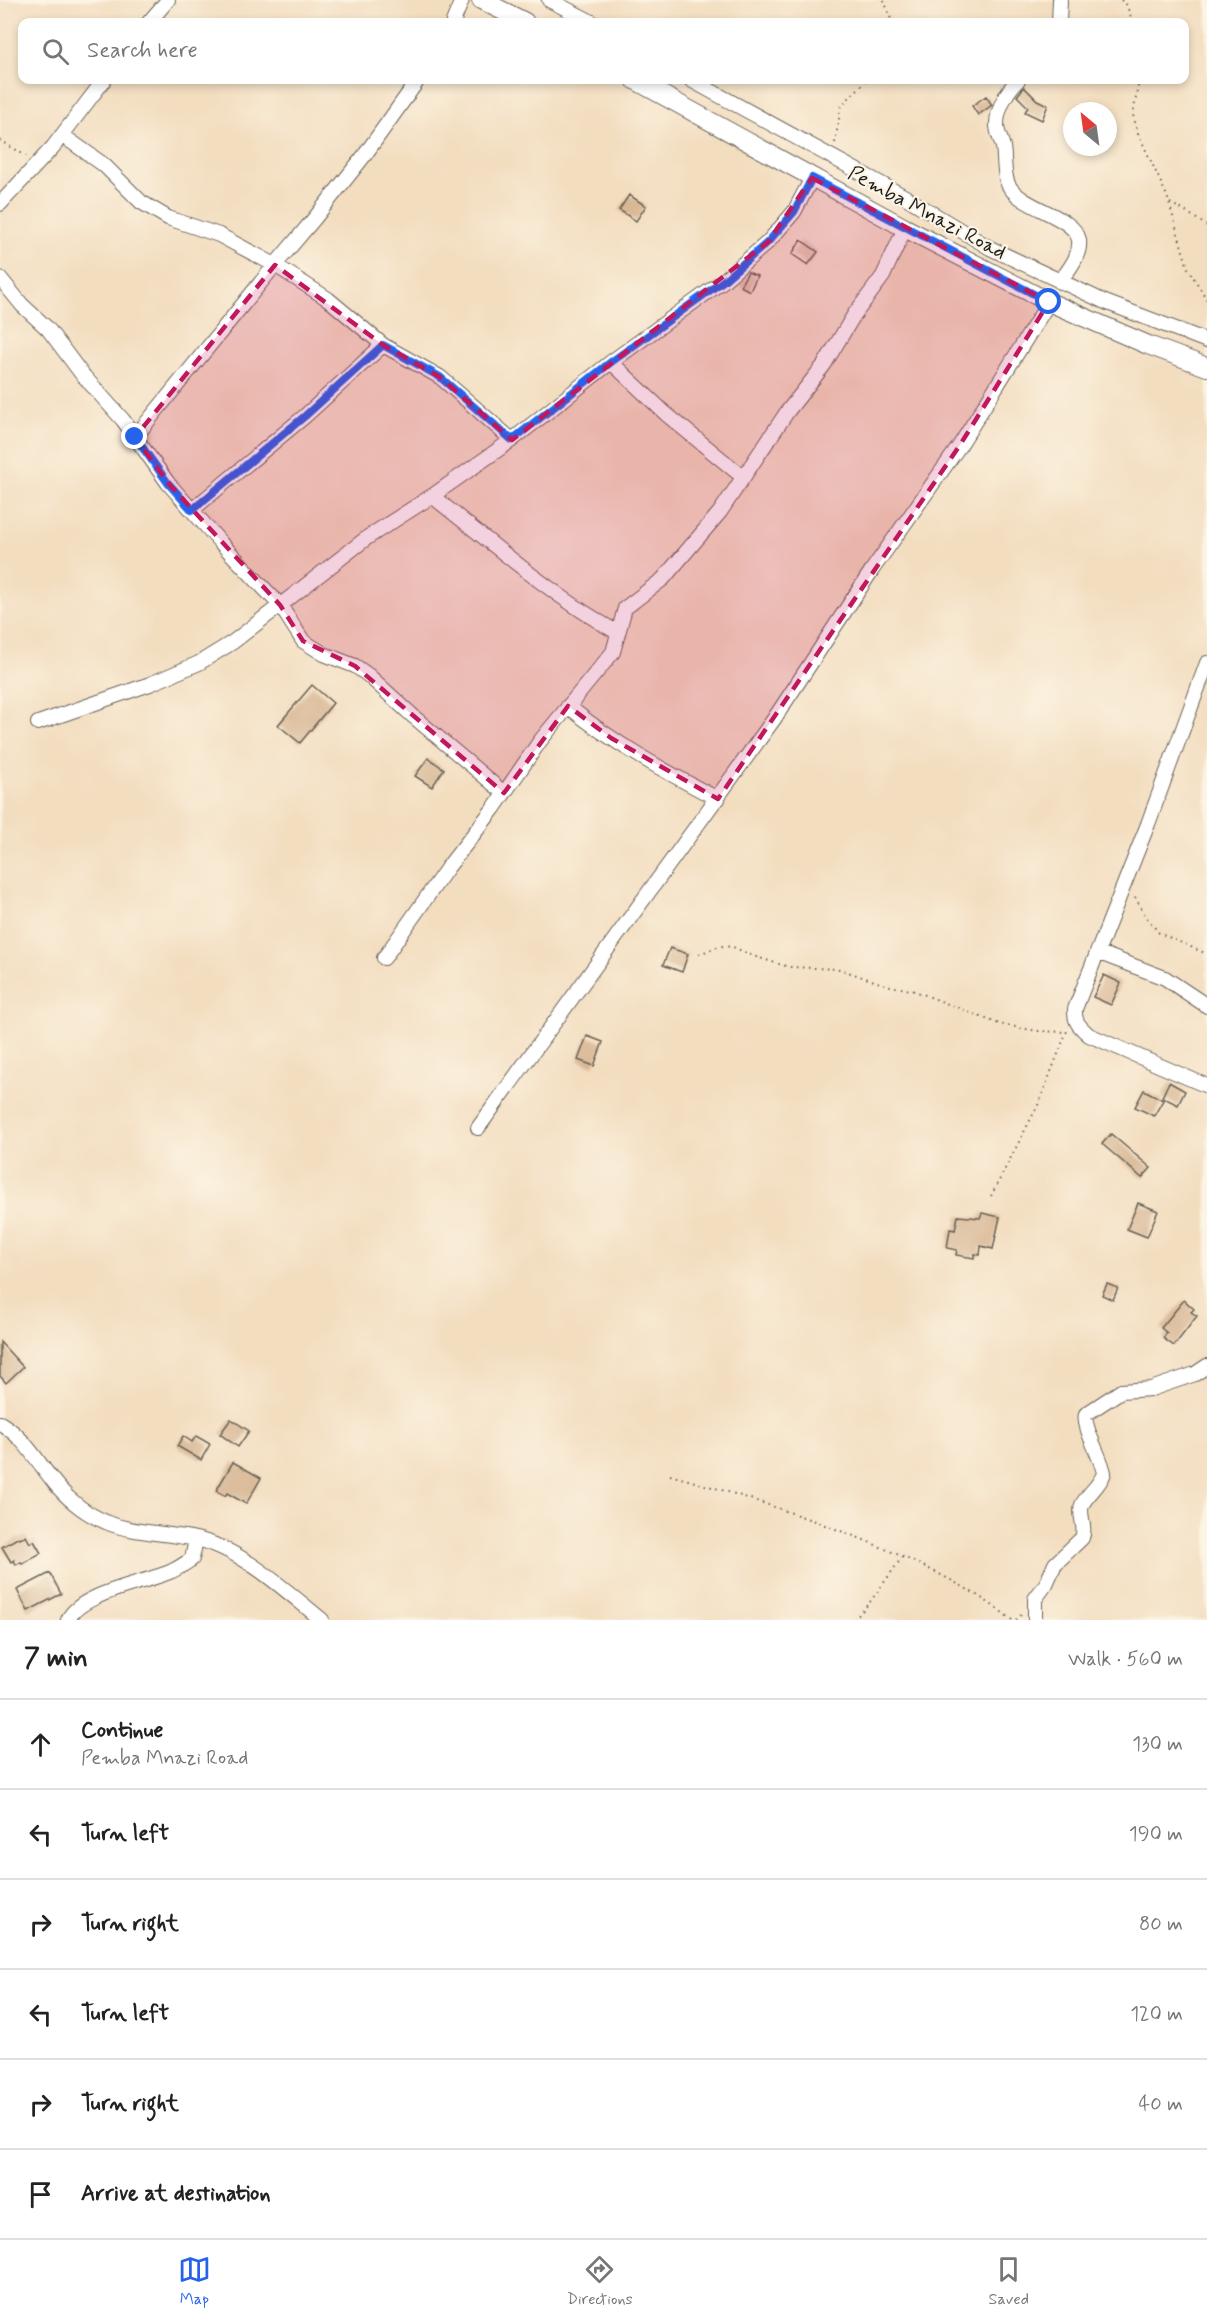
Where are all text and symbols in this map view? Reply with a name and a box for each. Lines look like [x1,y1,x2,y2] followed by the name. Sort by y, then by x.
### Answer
[18,18,1189,84] search box
[39,35,72,68] icon: search
[87,37,198,65] text: Search here
[1063,102,1117,156] north arrow
[843,159,1011,267] street label: Pemba Mnazi Road
[1035,288,1061,314] route start
[121,423,147,449] route end
[24,1642,88,1676] text: 7 min
[1068,1646,1183,1673] text: Walk · 560 m
[81,1717,163,1745] text: Continue
[24,1728,57,1761] icon: ahead
[1132,1731,1183,1758] text: 130 m
[81,1745,248,1772] text: Pemba Mnazi Road
[24,1818,57,1851] icon: left
[81,1820,169,1848] text: Turn left
[1129,1821,1183,1848] text: 190 m
[24,1908,57,1941] icon: right
[81,1910,179,1938] text: Turn right
[1139,1911,1183,1938] text: 80 m
[24,1998,57,2031] icon: left
[81,2000,169,2028] text: Turn left
[1130,2001,1183,2028] text: 120 m
[24,2088,57,2121] icon: right
[81,2090,179,2118] text: Turn right
[1139,2091,1183,2118] text: 40 m
[24,2178,57,2211] icon: arrive
[81,2180,271,2208] text: Arrive at destination
[178,2253,211,2310] tab: Map
[567,2253,633,2310] tab: Directions
[989,2253,1029,2310] tab: Saved

